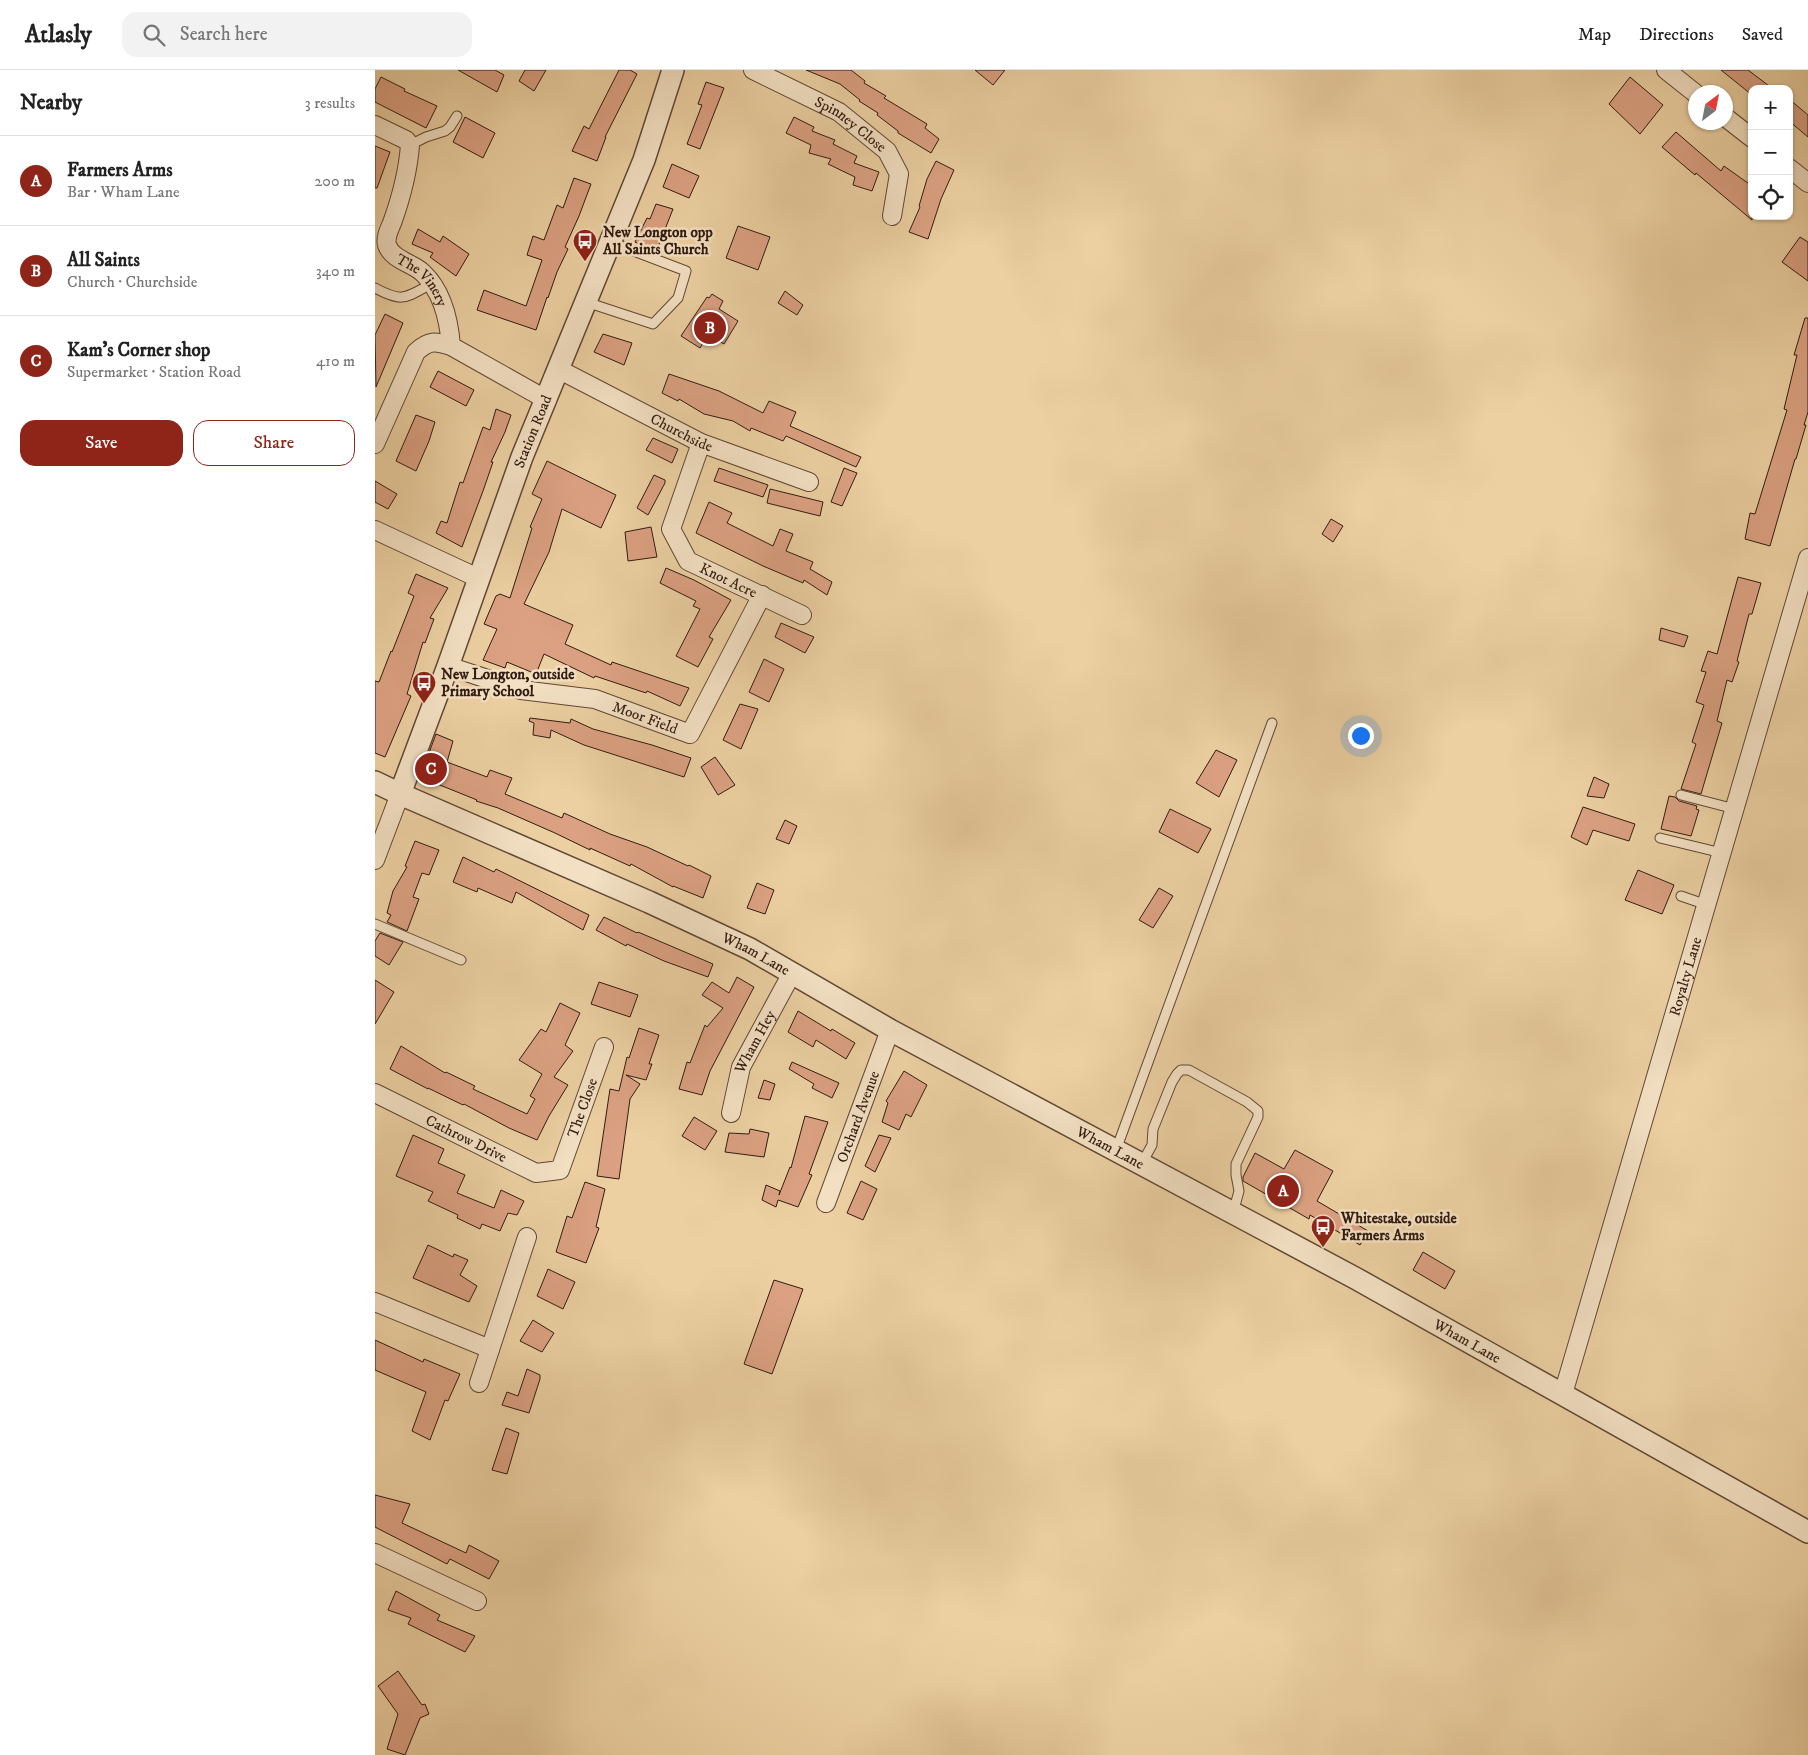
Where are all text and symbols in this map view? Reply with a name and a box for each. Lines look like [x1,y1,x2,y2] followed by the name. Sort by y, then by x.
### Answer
[122,12,472,57] search box
[25,20,92,50] text: Atlasly
[140,21,168,49] icon: search
[180,23,268,46] text: Search here
[1578,24,1611,46] text: Map
[1639,24,1714,46] text: Directions
[1742,24,1783,46] text: Saved
[1688,85,1733,130] north arrow
[1748,85,1793,220] map controls
[1748,85,1793,130] button: +
[20,90,82,116] text: Nearby
[305,93,355,113] text: 3 results
[811,93,890,157] street label: Spinney Close
[1748,130,1793,175] button: −
[67,159,173,182] text: Farmers Arms
[31,171,41,191] text: A
[314,171,355,191] text: 200 m
[1748,175,1793,220] button: locate
[67,182,180,202] text: Bar · Wham Lane
[602,223,713,259] place label: New Longton opp All Saints Church
[572,228,598,262] bus stop icon: New Longton opp All Saints Church
[67,249,140,272] text: All Saints
[393,250,452,310] street label: The Vinery
[31,261,41,281] text: B
[316,261,355,281] text: 340 m
[67,272,197,292] text: Church · Churchside
[694,309,726,347] pin: B
[67,339,210,362] text: Kam's Corner shop
[31,351,41,371] text: C
[316,351,355,371] text: 410 m
[67,362,241,382] text: Supermarket · Station Road
[510,392,557,471] street label: Station Road
[647,409,715,456] street label: Churchside
[20,420,183,466] button: Save
[193,420,355,466] button: Share
[696,559,760,602] street label: Knot Acre
[441,665,575,701] place label: New Longton, outside Primary School
[411,670,437,704] bus stop icon: New Longton, outside Primary School
[610,697,681,739] street label: Moor Field
[1348,723,1374,749] your location
[415,750,447,788] pin: C
[718,928,793,980] street label: Wham Lane
[1665,935,1706,1018] street label: Royalty Lane
[730,1006,780,1077] street label: Wham Hey
[833,1068,884,1165] street label: Orchard Avenue
[563,1076,602,1140] street label: The Close
[422,1111,510,1167] street label: Cathrow Drive
[1072,1122,1147,1174] street label: Wham Lane
[1267,1172,1299,1210] pin: A
[1340,1209,1458,1245] place label: Whitestake, outside Farmers Arms
[1310,1214,1336,1248] bus stop icon: Whitestake, outside Farmers Arms
[1429,1314,1504,1368] street label: Wham Lane

